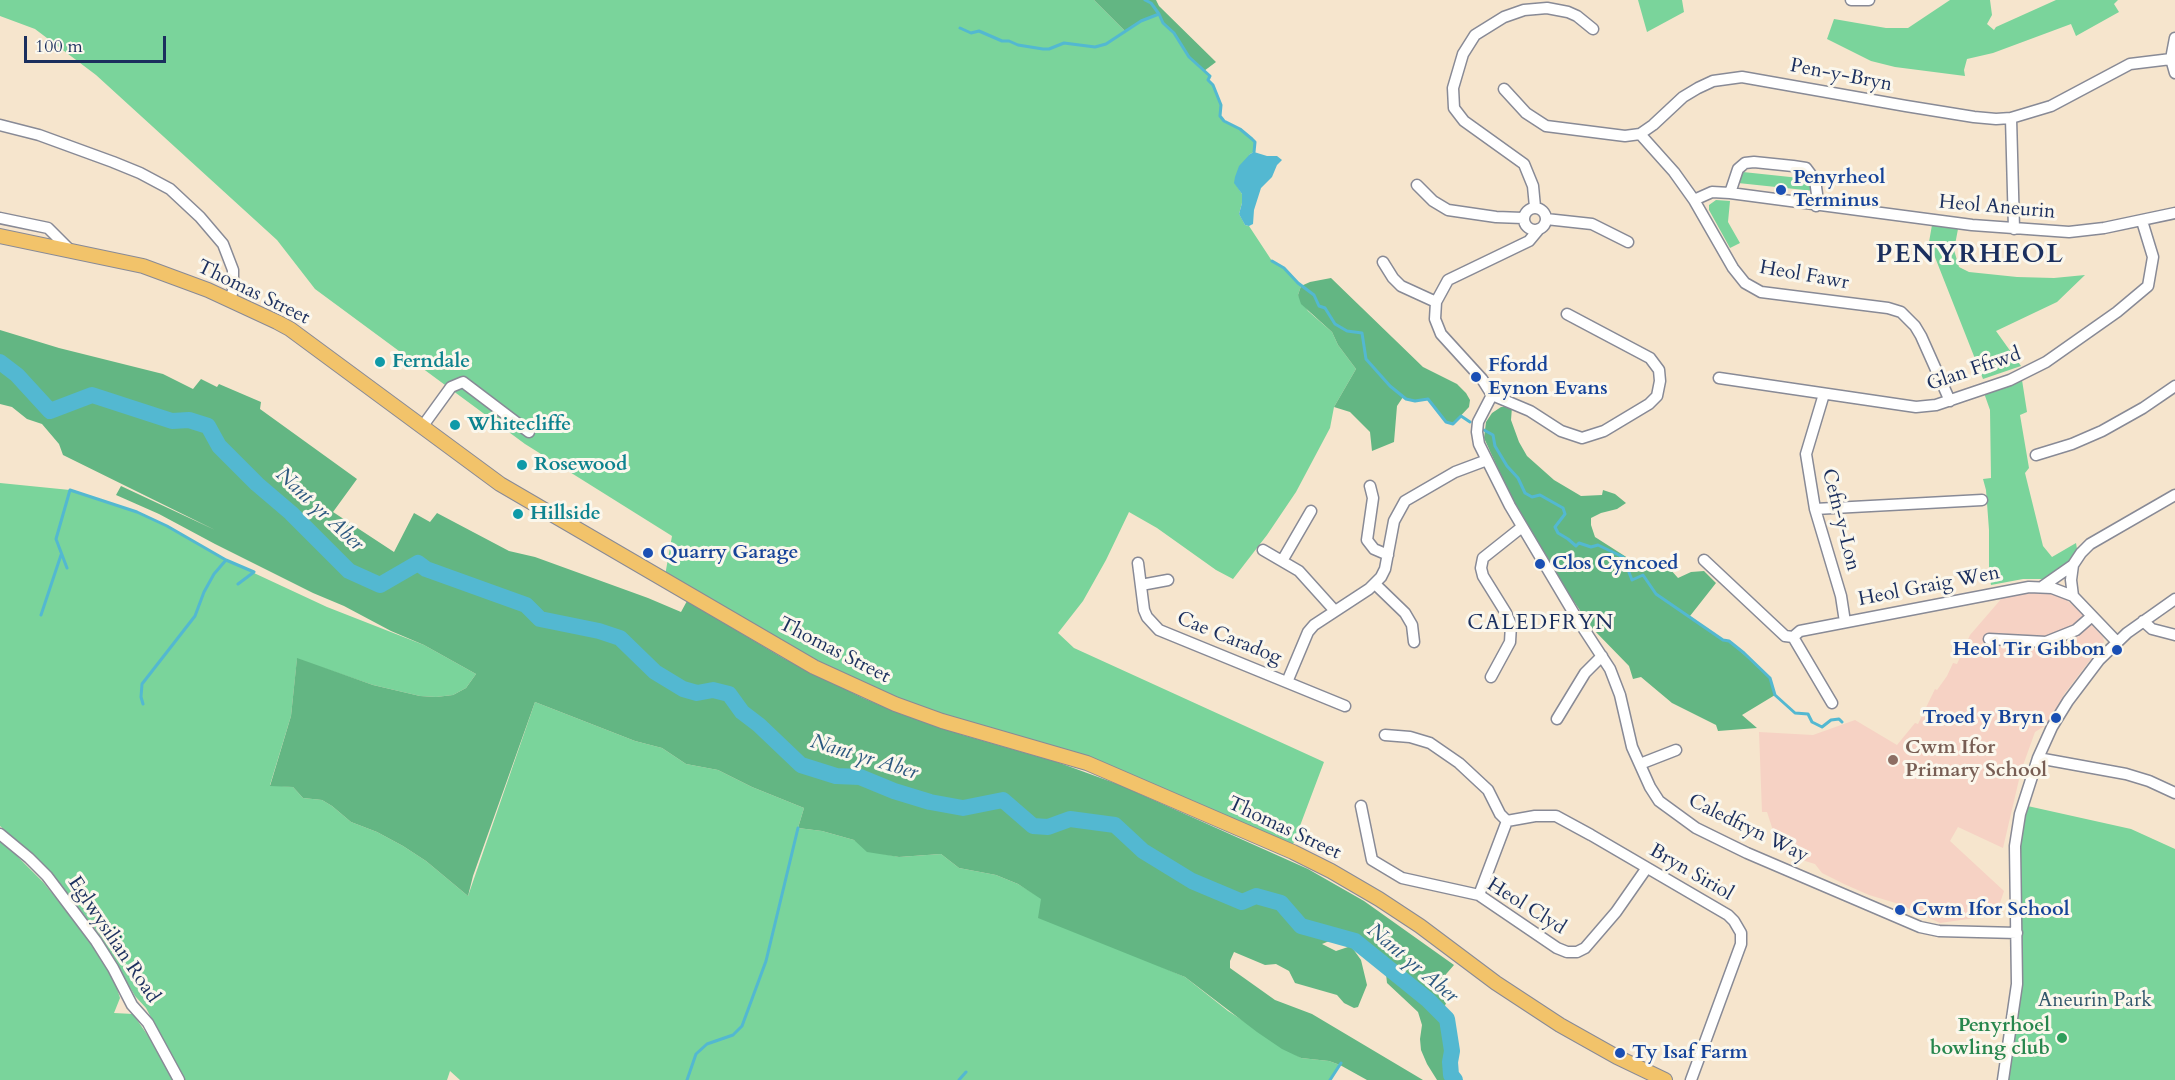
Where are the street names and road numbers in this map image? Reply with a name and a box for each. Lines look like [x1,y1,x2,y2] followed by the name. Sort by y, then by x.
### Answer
[1788,54,1894,98] street label: Pen-y-Bryn
[1938,191,2056,225] street label: Heol Aneurin
[193,255,313,331] street label: Thomas Street
[1757,256,1851,296] street label: Heol Fawr
[1924,343,2024,397] street label: Glan Ffrwd
[1816,466,1864,574] street label: Cefn-y-Lon
[1856,562,2002,612] street label: Heol Graig Wen
[1173,607,1285,671] street label: Cae Caradog
[774,613,894,689] street label: Thomas Street
[1684,790,1812,868] street label: Caledfryn Way
[1224,792,1344,866] street label: Thomas Street
[1645,839,1737,907] street label: Bryn Siriol
[62,872,164,1008] street label: Eglwysilian Road
[1482,873,1570,941] street label: Heol Clyd

